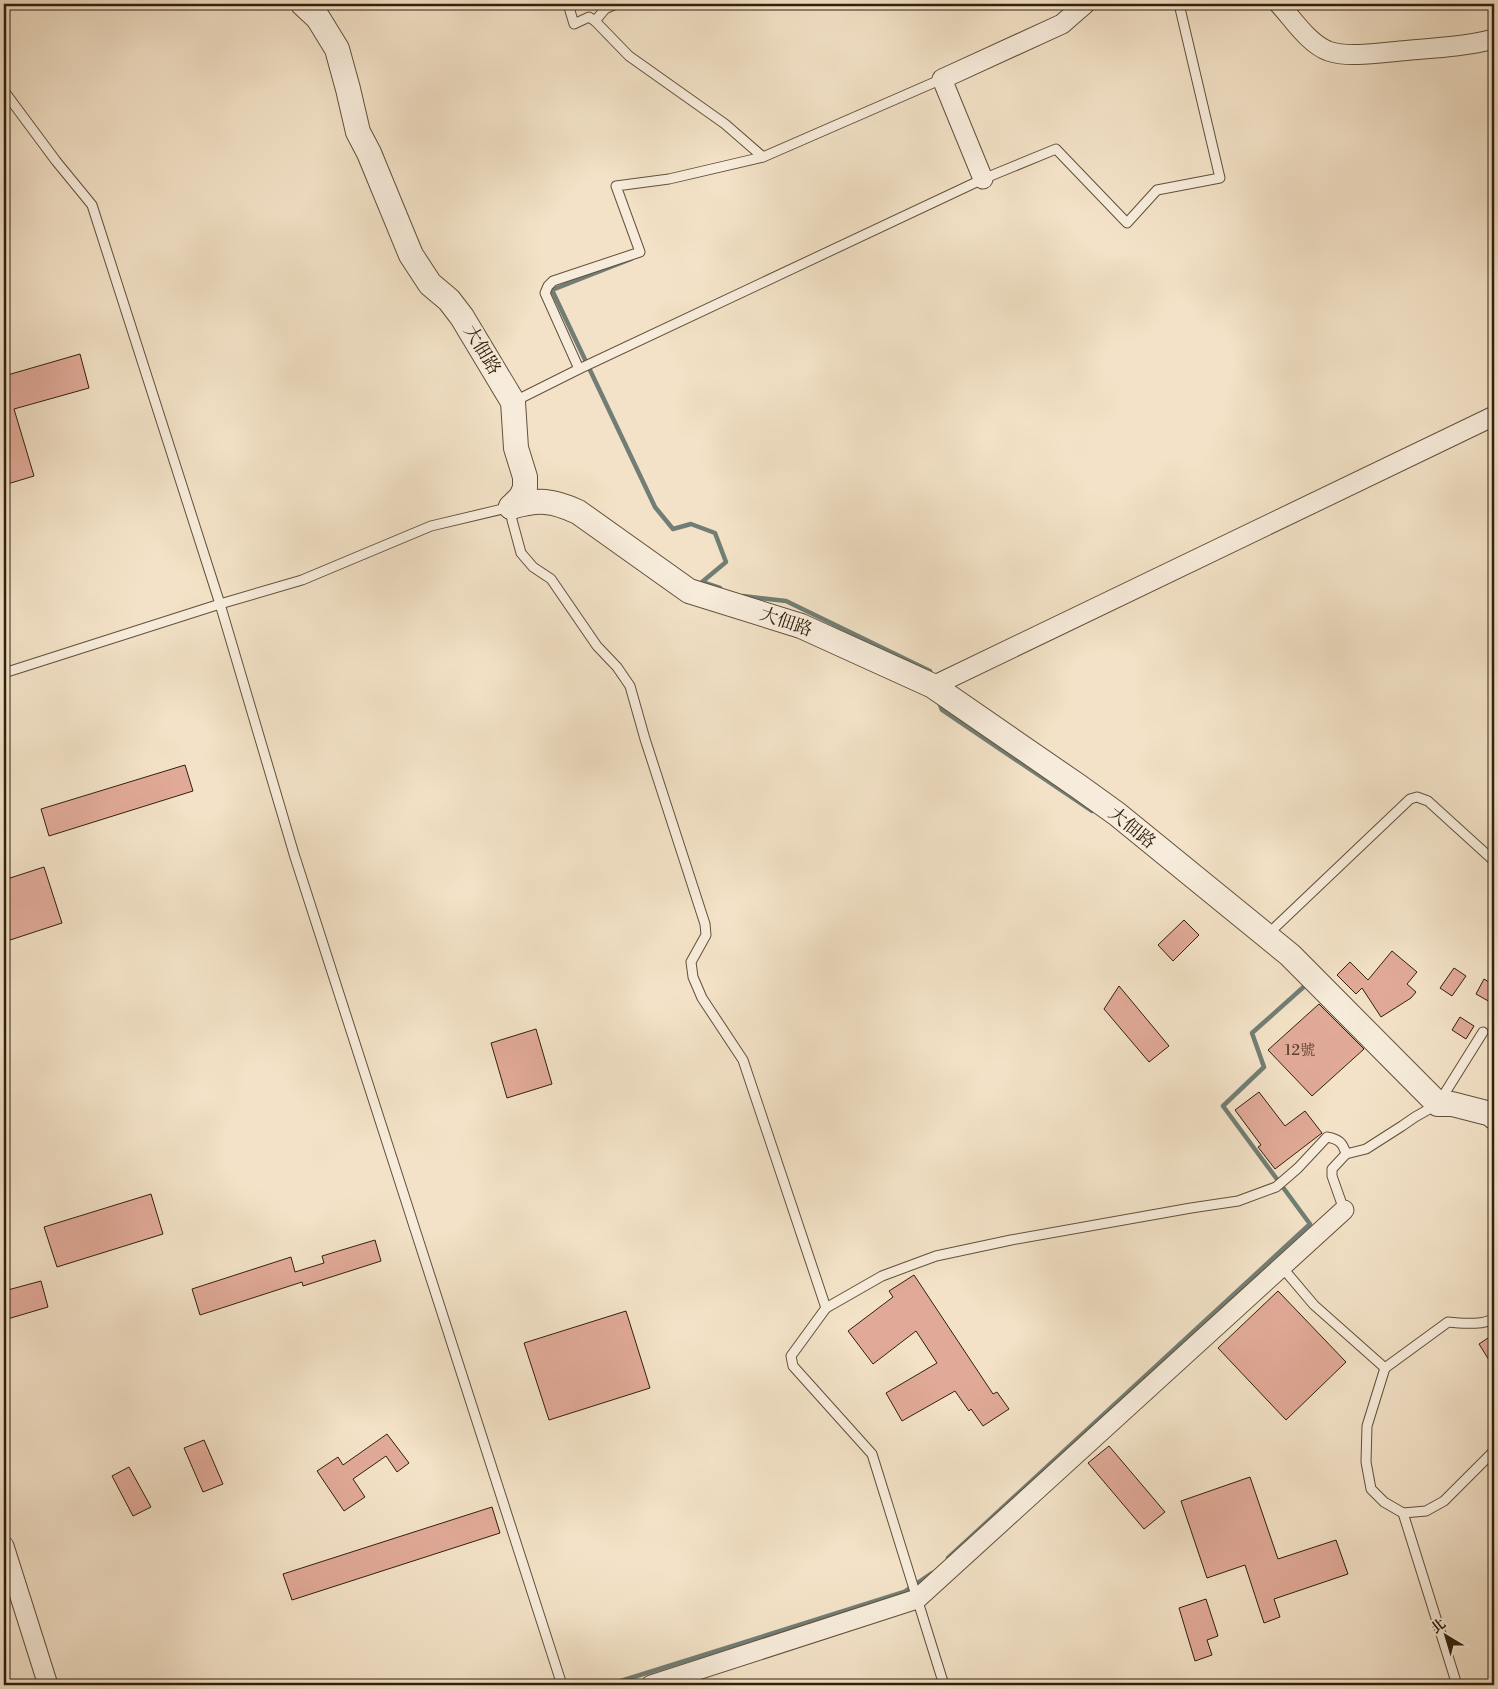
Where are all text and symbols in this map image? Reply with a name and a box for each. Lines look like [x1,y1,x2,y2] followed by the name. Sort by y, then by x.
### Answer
[458,321,506,379] street label: 大佃路
[757,602,815,642] street label: 大佃路
[1104,802,1160,854] street label: 大佃路
[1285,1041,1315,1060] house number: 12號
[1420,1612,1470,1662] north arrow
[1428,1615,1450,1638] text: 北

